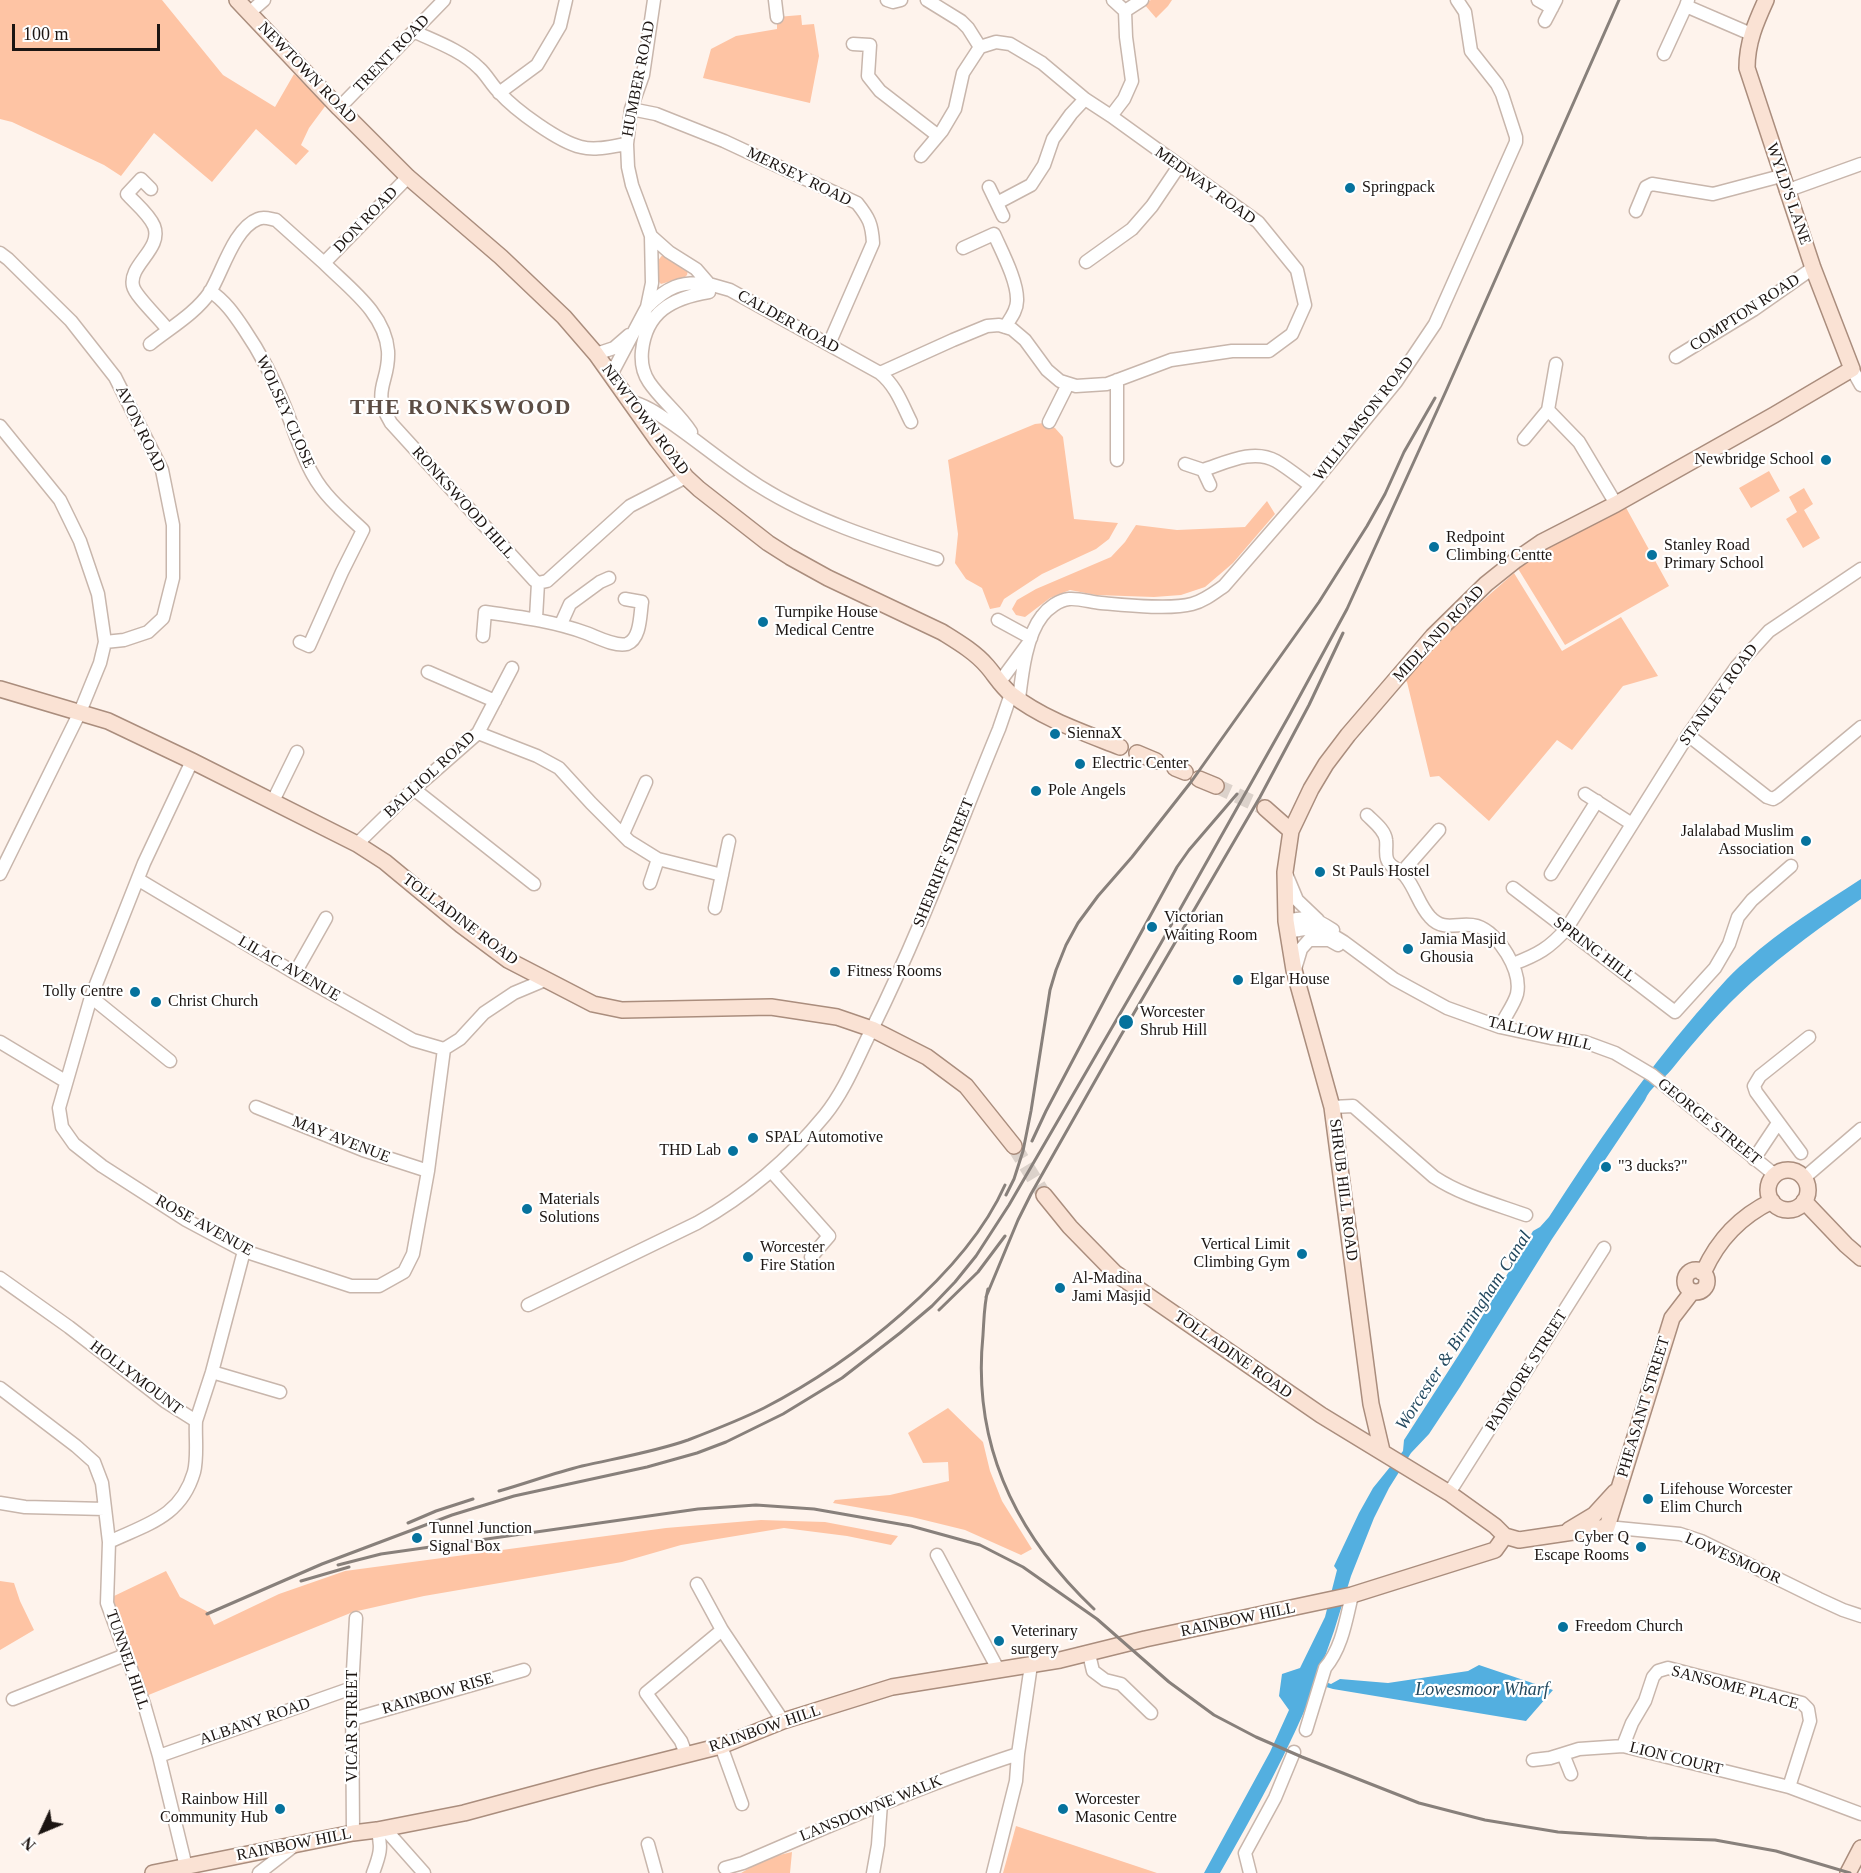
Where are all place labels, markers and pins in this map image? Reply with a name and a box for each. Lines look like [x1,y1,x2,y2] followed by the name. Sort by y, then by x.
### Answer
[1362,178,1435,198] place label: Springpack
[1343,181,1357,195] marker: Springpack
[1694,450,1814,470] place label: Newbridge School
[1819,453,1833,467] marker: Newbridge School
[1446,528,1552,566] place label: Redpoint Climbing Centte
[1664,536,1764,574] place label: Stanley Road Primary School
[1427,540,1441,554] marker: Redpoint Climbing Centte
[1645,548,1659,562] marker: Stanley Road Primary School
[775,603,878,641] place label: Turnpike House Medical Centre
[756,615,770,629] marker: Turnpike House Medical Centre
[1067,724,1122,744] place label: SiennaX
[1048,727,1062,741] marker: SiennaX
[1092,754,1188,774] place label: Electric Center
[1073,757,1087,771] marker: Electric Center
[1048,781,1126,801] place label: Pole Angels
[1029,784,1043,798] marker: Pole Angels
[1681,822,1794,860] place label: Jalalabad Muslim Association
[1799,834,1813,848] marker: Jalalabad Muslim Association
[1332,862,1430,882] place label: St Pauls Hostel
[1313,865,1327,879] marker: St Pauls Hostel
[1164,908,1257,946] place label: Victorian Waiting Room
[1145,920,1159,934] marker: Victorian Waiting Room
[1420,930,1506,968] place label: Jamia Masjid Ghousia
[1401,942,1415,956] marker: Jamia Masjid Ghousia
[847,962,942,982] place label: Fitness Rooms
[828,965,842,979] marker: Fitness Rooms
[1250,970,1330,990] place label: Elgar House
[1231,973,1245,987] marker: Elgar House
[43,982,123,1002] place label: Tolly Centre
[128,985,142,999] marker: Tolly Centre
[168,992,258,1012] place label: Christ Church
[149,995,163,1009] marker: Christ Church
[1140,1003,1207,1041] place label: Worcester Shrub Hill
[1117,1013,1135,1031] marker: Worcester Shrub Hill
[765,1128,883,1148] place label: SPAL Automotive
[746,1131,760,1145] marker: SPAL Automotive
[659,1141,721,1161] place label: THD Lab
[726,1144,740,1158] marker: THD Lab
[1618,1157,1687,1177] place label: "3 ducks?"
[1599,1160,1613,1174] marker: "3 ducks?"
[539,1190,599,1228] place label: Materials Solutions
[520,1202,534,1216] marker: Materials Solutions
[1194,1235,1290,1273] place label: Vertical Limit Climbing Gym
[760,1238,835,1276] place label: Worcester Fire Station
[1295,1247,1309,1261] marker: Vertical Limit Climbing Gym
[741,1250,755,1264] marker: Worcester Fire Station
[1072,1269,1151,1307] place label: Al-Madina Jami Masjid
[1053,1281,1067,1295] marker: Al-Madina Jami Masjid
[1660,1480,1792,1518] place label: Lifehouse Worcester Elim Church
[1641,1492,1655,1506] marker: Lifehouse Worcester Elim Church
[429,1519,532,1557] place label: Tunnel Junction Signal Box
[1534,1528,1629,1566] place label: Cyber Q Escape Rooms
[410,1531,424,1545] marker: Tunnel Junction Signal Box
[1634,1540,1648,1554] marker: Cyber Q Escape Rooms
[1575,1617,1683,1637] place label: Freedom Church
[1556,1620,1570,1634] marker: Freedom Church
[1011,1622,1078,1660] place label: Veterinary surgery
[992,1634,1006,1648] marker: Veterinary surgery
[160,1790,268,1828] place label: Rainbow Hill Community Hub
[1075,1790,1177,1828] place label: Worcester Masonic Centre
[273,1802,287,1816] marker: Rainbow Hill Community Hub
[1056,1802,1070,1816] marker: Worcester Masonic Centre

